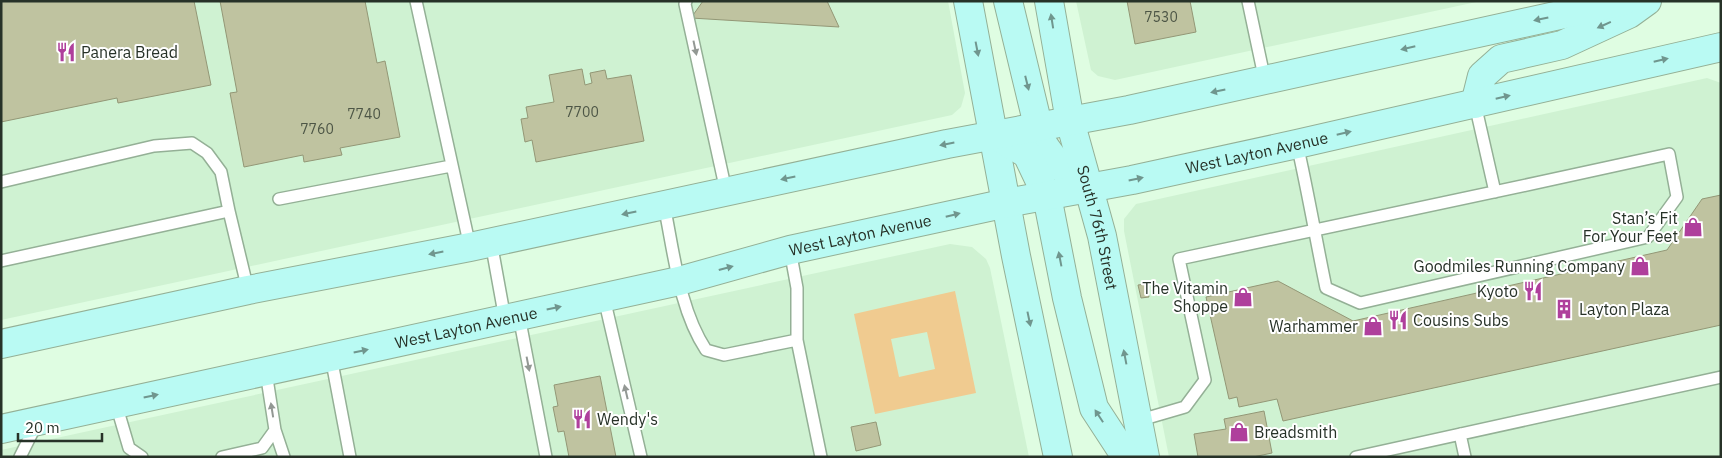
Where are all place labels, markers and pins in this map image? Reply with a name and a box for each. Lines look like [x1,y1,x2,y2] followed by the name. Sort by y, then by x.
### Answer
[55,41,77,63] restaurant icon: Panera Bread
[81,42,178,62] place label: Panera Bread
[1583,208,1678,246] place label: Stan’s Fit For Your Feet
[1682,216,1704,238] shop icon: Stan’s Fit For Your Feet
[1629,255,1651,277] shop icon: Goodmiles Running Company
[1414,256,1625,276] place label: Goodmiles Running Company
[1142,278,1228,316] place label: The Vitamin Shoppe
[1522,280,1544,302] restaurant icon: Kyoto
[1477,281,1518,301] place label: Kyoto
[1232,286,1254,308] shop icon: The Vitamin Shoppe
[1553,298,1575,320] building icon: Layton Plaza
[1579,299,1670,319] place label: Layton Plaza
[1387,309,1409,331] restaurant icon: Cousins Subs
[1413,310,1509,330] place label: Cousins Subs
[1362,315,1384,337] shop icon: Warhammer
[1269,316,1358,336] place label: Warhammer
[571,408,593,430] restaurant icon: Wendy's
[597,409,658,429] place label: Wendy's
[1228,421,1250,443] shop icon: Breadsmith
[1254,422,1337,442] place label: Breadsmith

